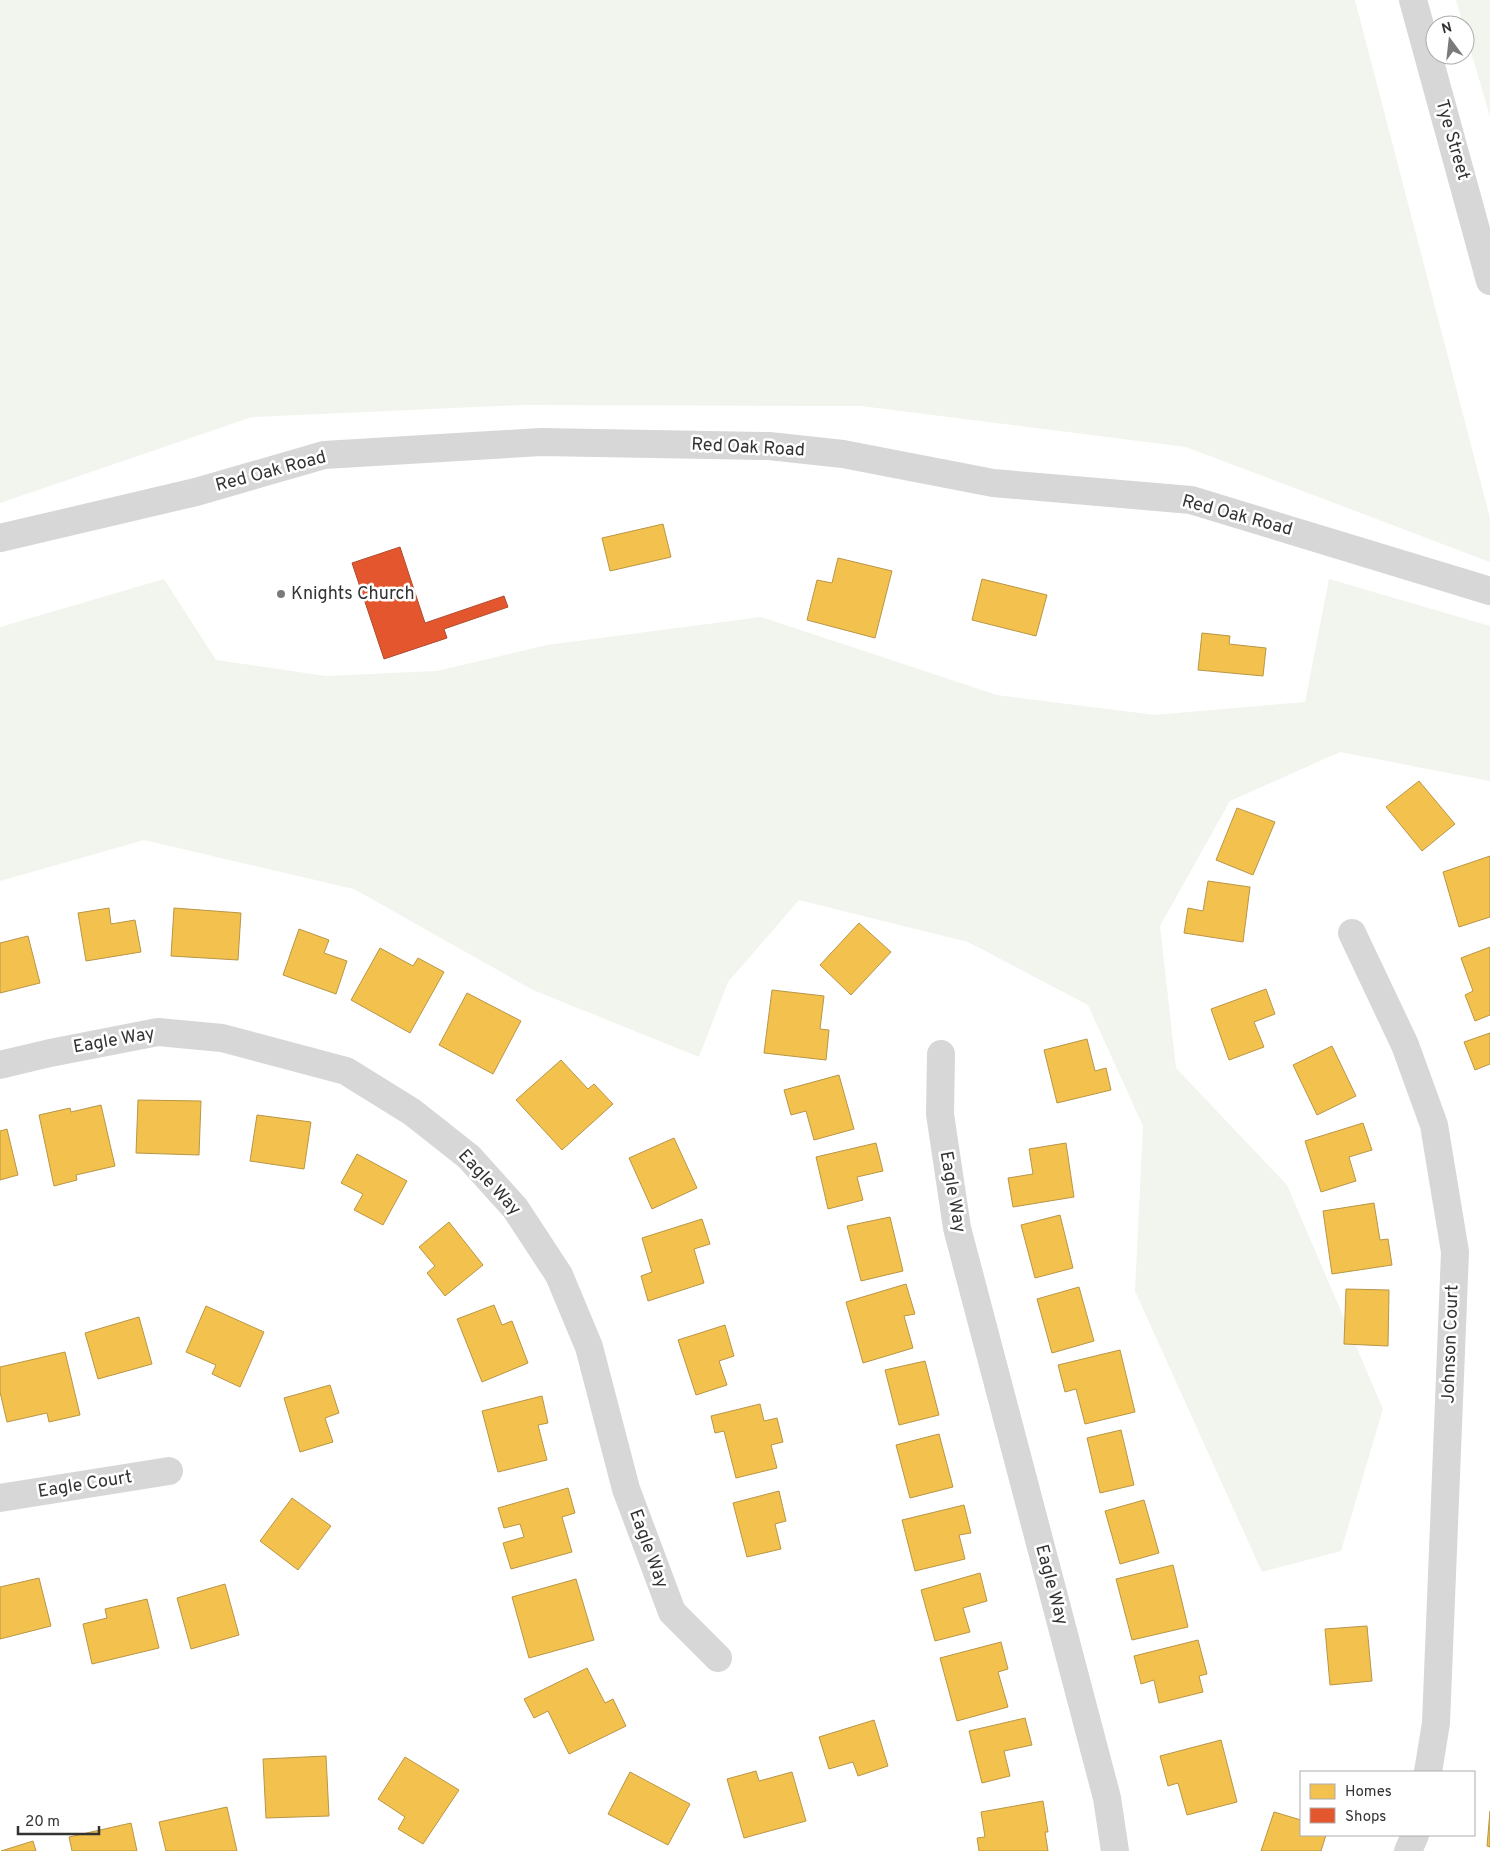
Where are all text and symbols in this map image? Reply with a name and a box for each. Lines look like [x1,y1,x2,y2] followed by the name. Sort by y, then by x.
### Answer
[1425,15,1475,65] north arrow
[1440,19,1454,38] text: N
[1430,97,1474,183] street label: Tye Street
[691,434,805,462] street label: Red Oak Road
[213,446,329,498] street label: Red Oak Road
[1179,490,1295,542] street label: Red Oak Road
[291,583,415,606] place label: Knights Church
[275,588,287,600] marker: Knights Church
[71,1023,157,1059] street label: Eagle Way
[452,1145,526,1221] street label: Eagle Way
[934,1149,970,1235] street label: Eagle Way
[1437,1284,1465,1404] street label: Johnson Court
[36,1466,134,1504] street label: Eagle Court
[623,1506,673,1592] street label: Eagle Way
[1029,1542,1073,1628] street label: Eagle Way
[1300,1771,1475,1836] legend
[1345,1783,1392,1802] text: Homes
[18,1804,99,1836] scale bar
[1345,1808,1386,1827] text: Shops
[25,1813,60,1832] text: 20 m

